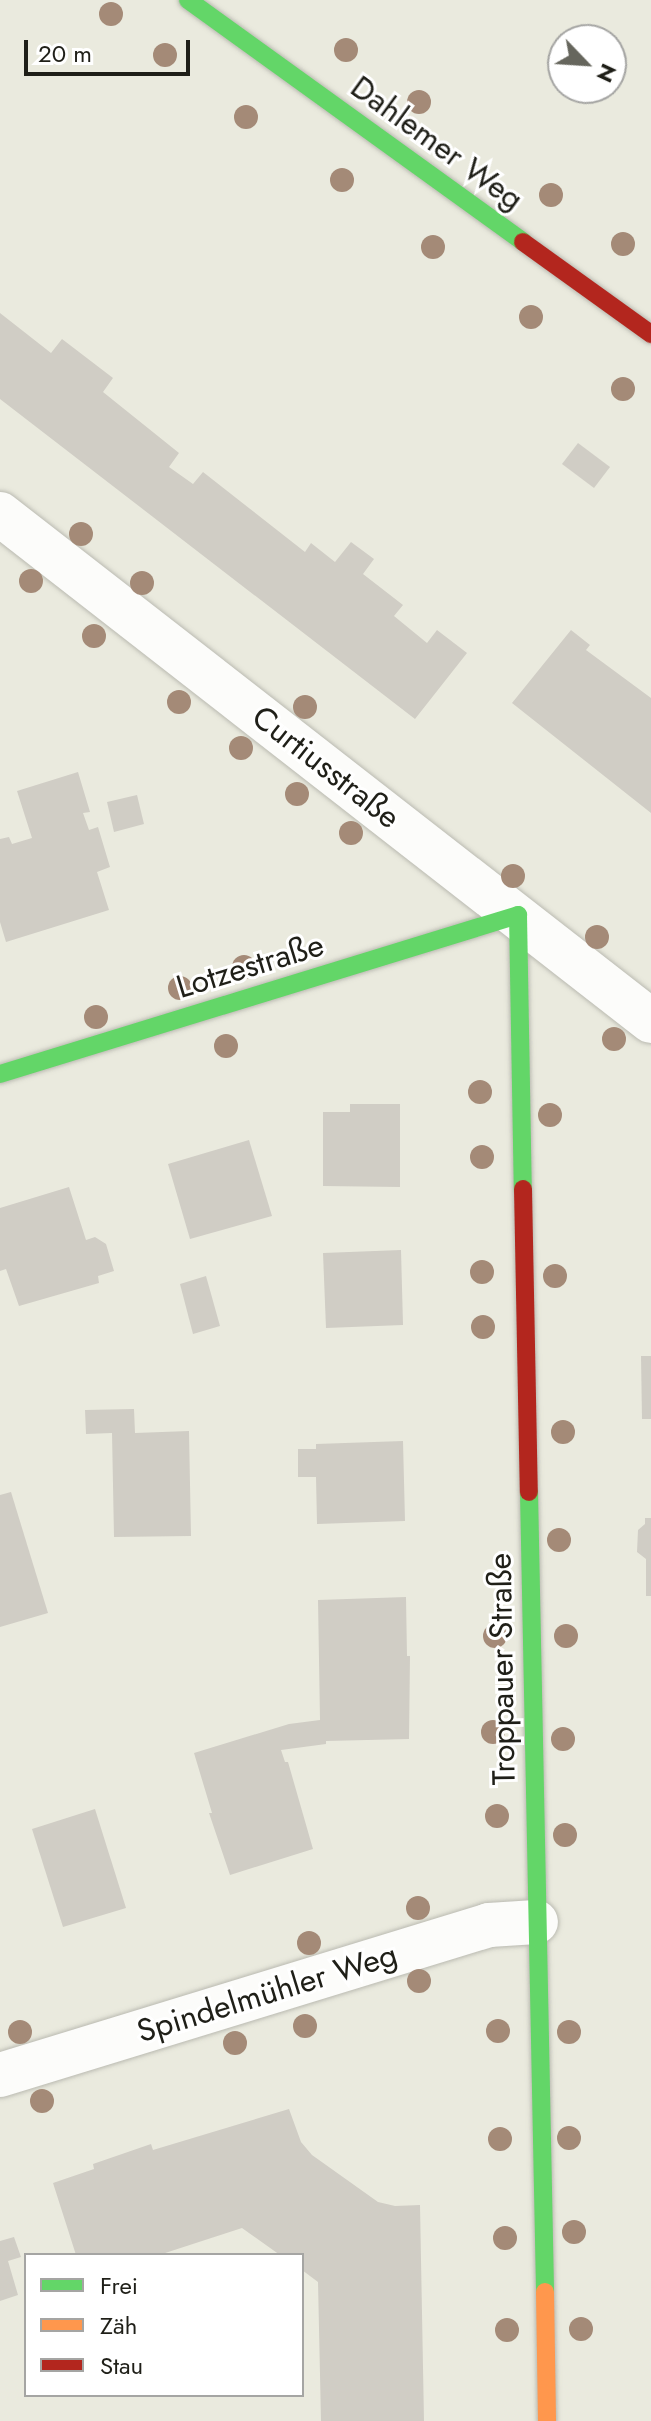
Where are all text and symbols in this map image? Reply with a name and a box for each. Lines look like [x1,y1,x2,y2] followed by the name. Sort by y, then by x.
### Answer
[28,24,194,74] scale bar
[547,24,627,104] north arrow
[38,36,92,71] text: 20 m
[589,59,625,88] text: N
[343,68,531,218] street label: Dahlemer Weg
[244,697,408,837] street label: Curtiusstraße
[172,925,328,1007] street label: Lotzestraße
[481,1553,523,1785] street label: Troppauer Straße
[132,1935,402,2051] street label: Spindelmühler Weg
[24,2253,304,2397] legend
[100,2268,138,2303] text: Frei
[100,2308,137,2343] text: Zäh
[100,2348,143,2383] text: Stau

